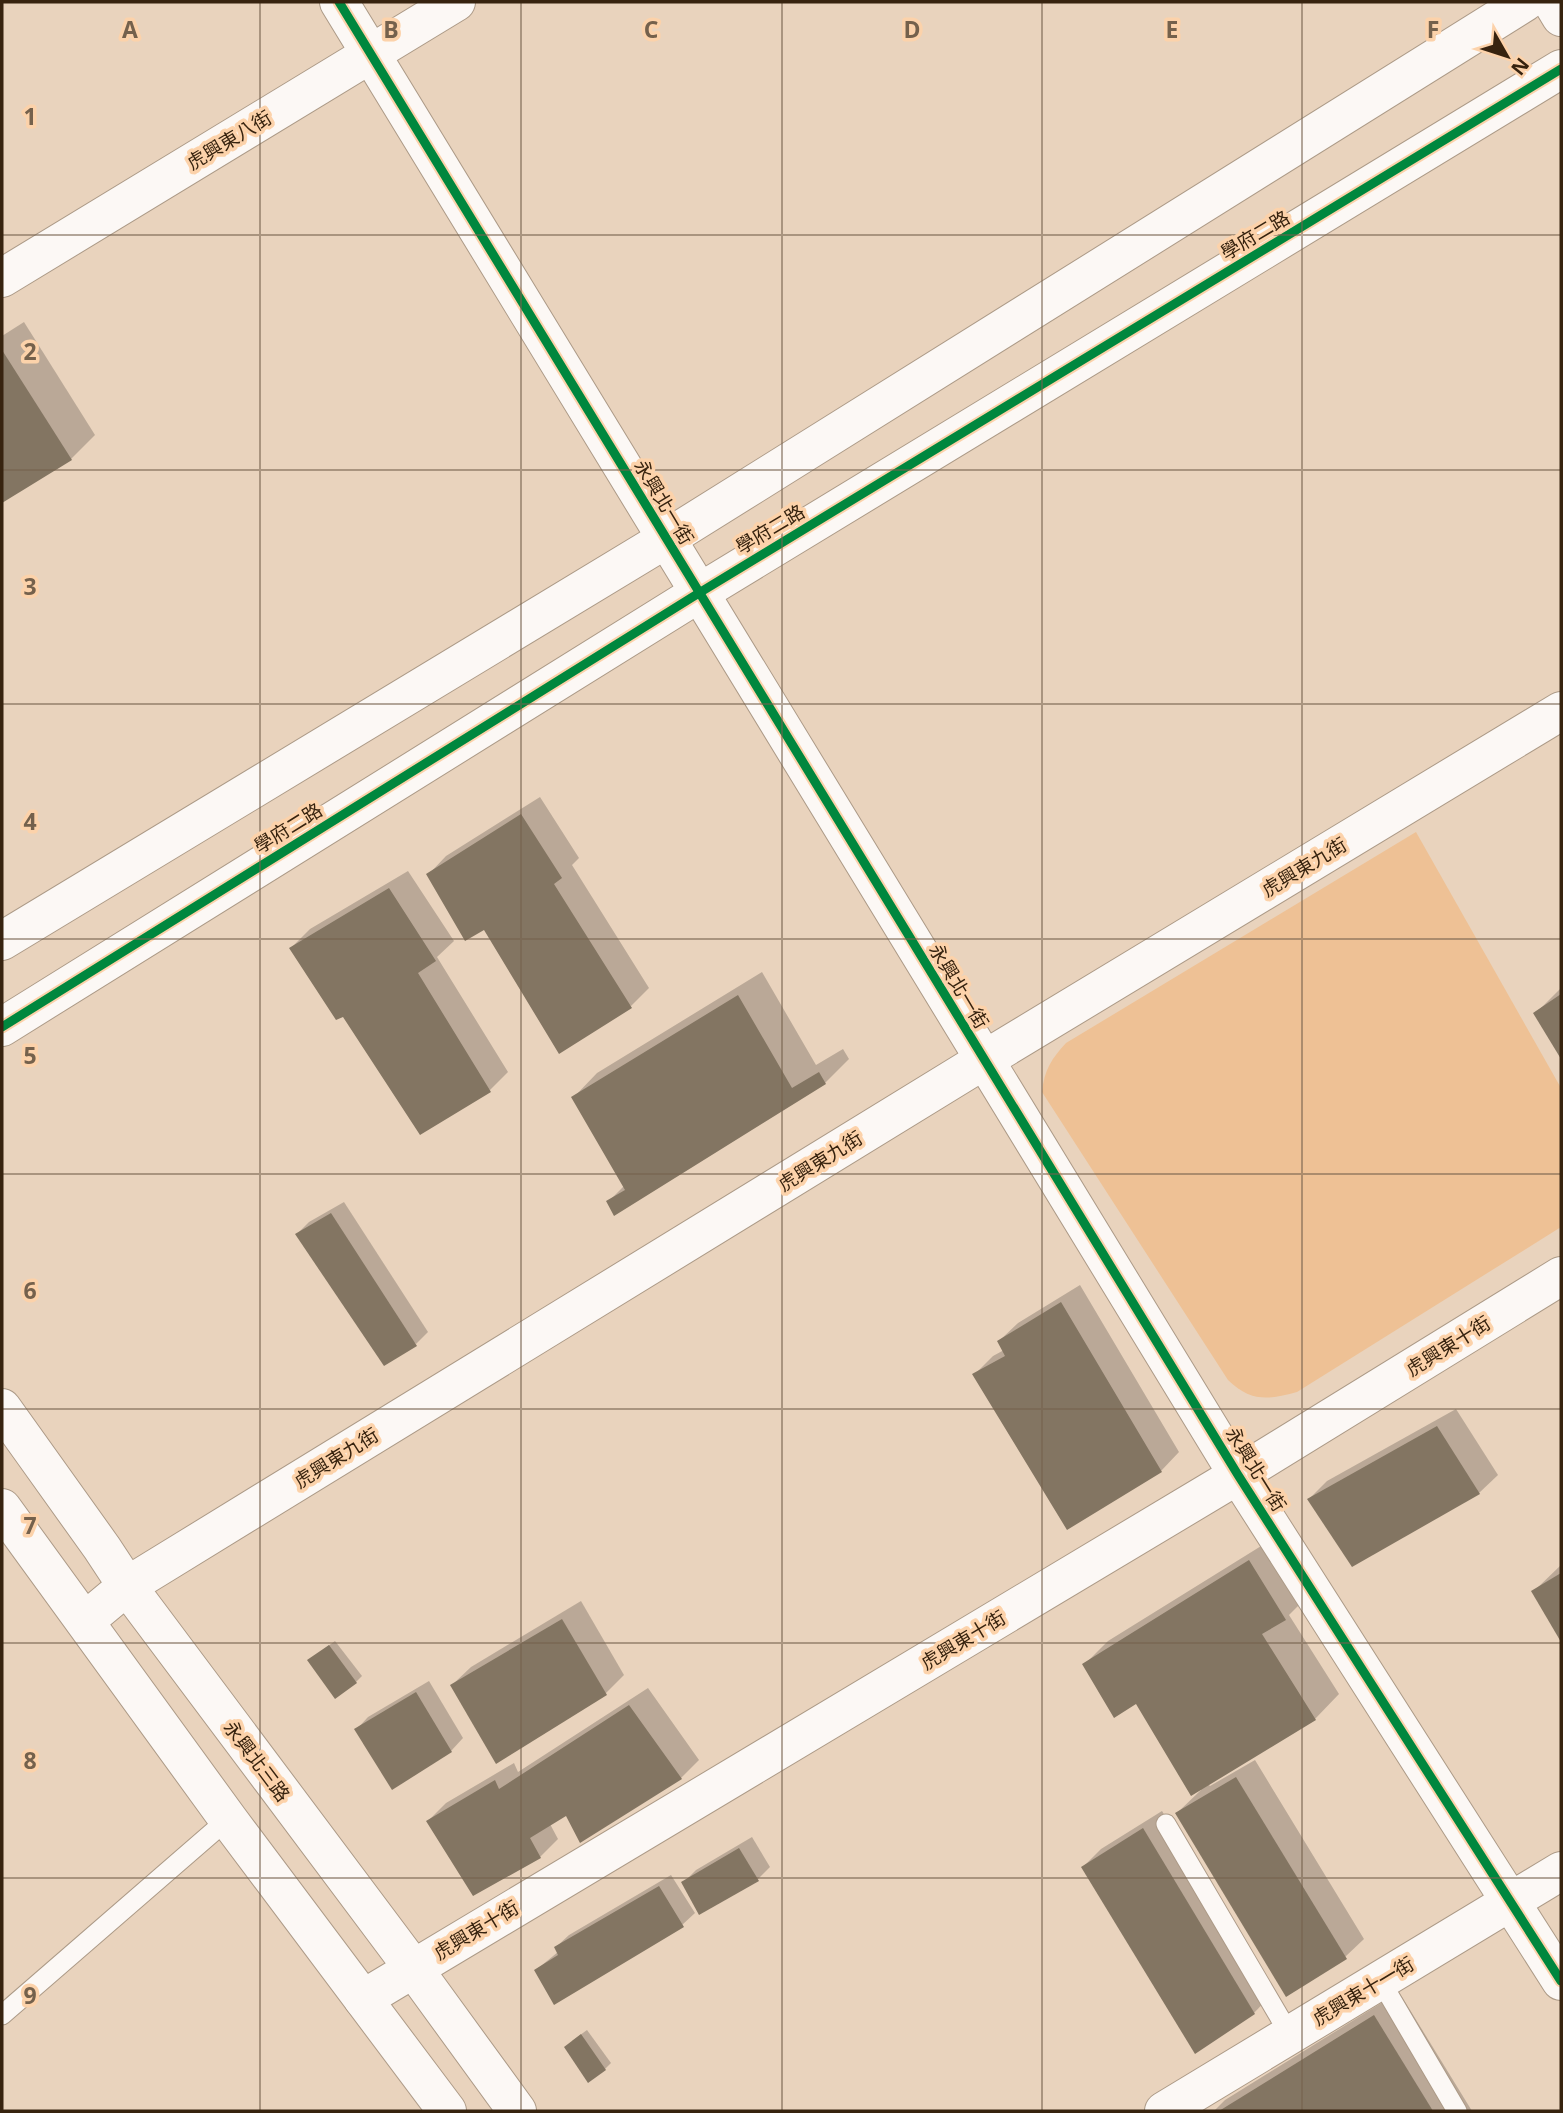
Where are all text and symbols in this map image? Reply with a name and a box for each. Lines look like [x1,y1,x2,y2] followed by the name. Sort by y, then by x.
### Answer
[122,13,138,45] text: A
[383,13,399,45] text: B
[644,13,658,45] text: C
[903,13,921,45] text: D
[1166,13,1178,45] text: E
[1427,13,1439,45] text: F
[1472,21,1542,91] north arrow
[1505,53,1535,81] text: N
[23,100,37,132] text: 1
[182,104,276,176] street label: 虎興東八街
[1216,204,1294,266] street label: 學府二路
[23,335,37,367] text: 2
[628,455,700,549] street label: 永興北一街
[731,498,809,560] street label: 學府二路
[23,570,37,602] text: 3
[249,797,327,859] street label: 學府二路
[23,805,37,837] text: 4
[1257,831,1351,903] street label: 虎興東九街
[923,939,995,1033] street label: 永興北一街
[23,1039,37,1071] text: 5
[773,1125,867,1197] street label: 虎興東九街
[23,1274,37,1306] text: 6
[1401,1310,1495,1382] street label: 虎興東十街
[289,1422,383,1494] street label: 虎興東九街
[1220,1422,1292,1516] street label: 永興北一街
[23,1509,37,1541] text: 7
[916,1604,1010,1676] street label: 虎興東十街
[218,1715,296,1807] street label: 永興北三路
[23,1744,37,1776] text: 8
[429,1894,523,1966] street label: 虎興東十街
[1307,1950,1419,2032] street label: 虎興東十一街
[23,1979,37,2011] text: 9

